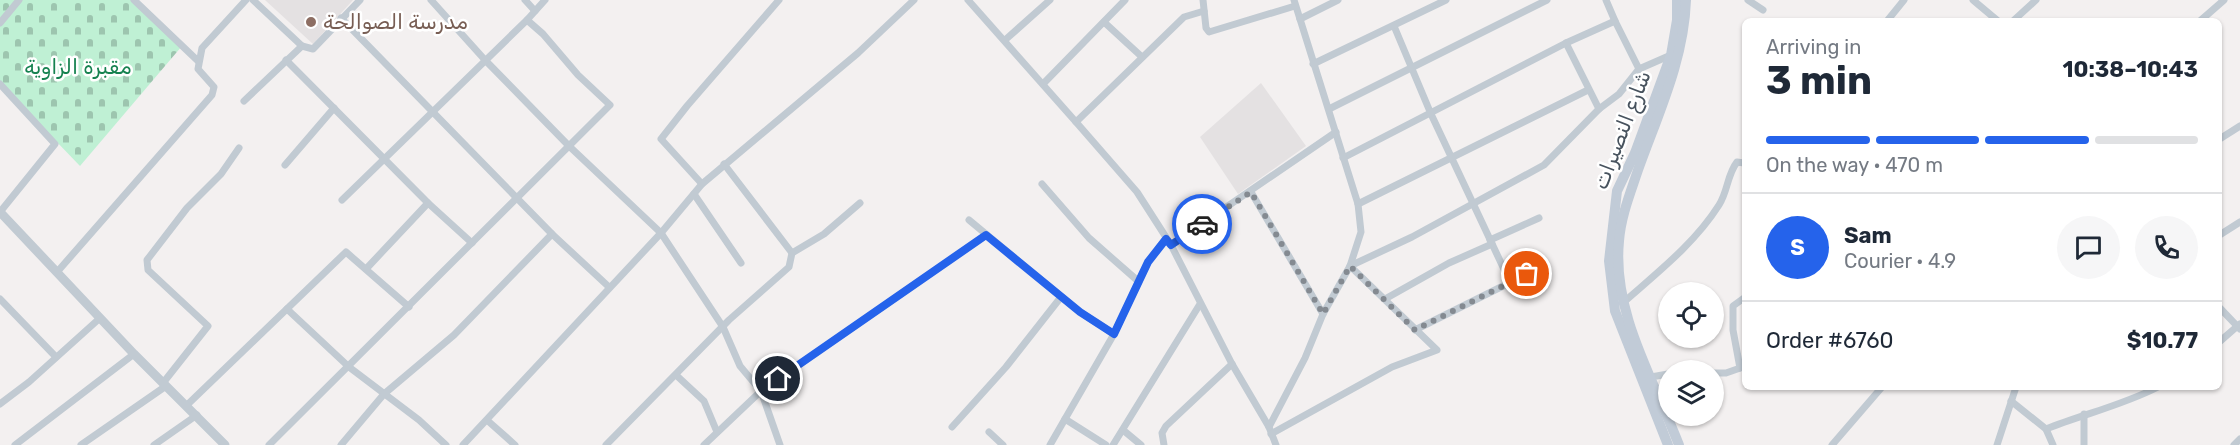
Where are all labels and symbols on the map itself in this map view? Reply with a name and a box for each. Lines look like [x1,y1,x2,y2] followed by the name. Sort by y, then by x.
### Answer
[323,9,468,34] place label: مدرسة الصوالحة
[304,15,318,29] marker: مدرسة الصوالحة
[24,54,132,80] park label: مقبرة الزاوية
[1587,67,1658,194] street label: شارع النصيرات
[1172,194,1232,254] courier
[1501,248,1552,299] pin
[752,353,803,404] pin

